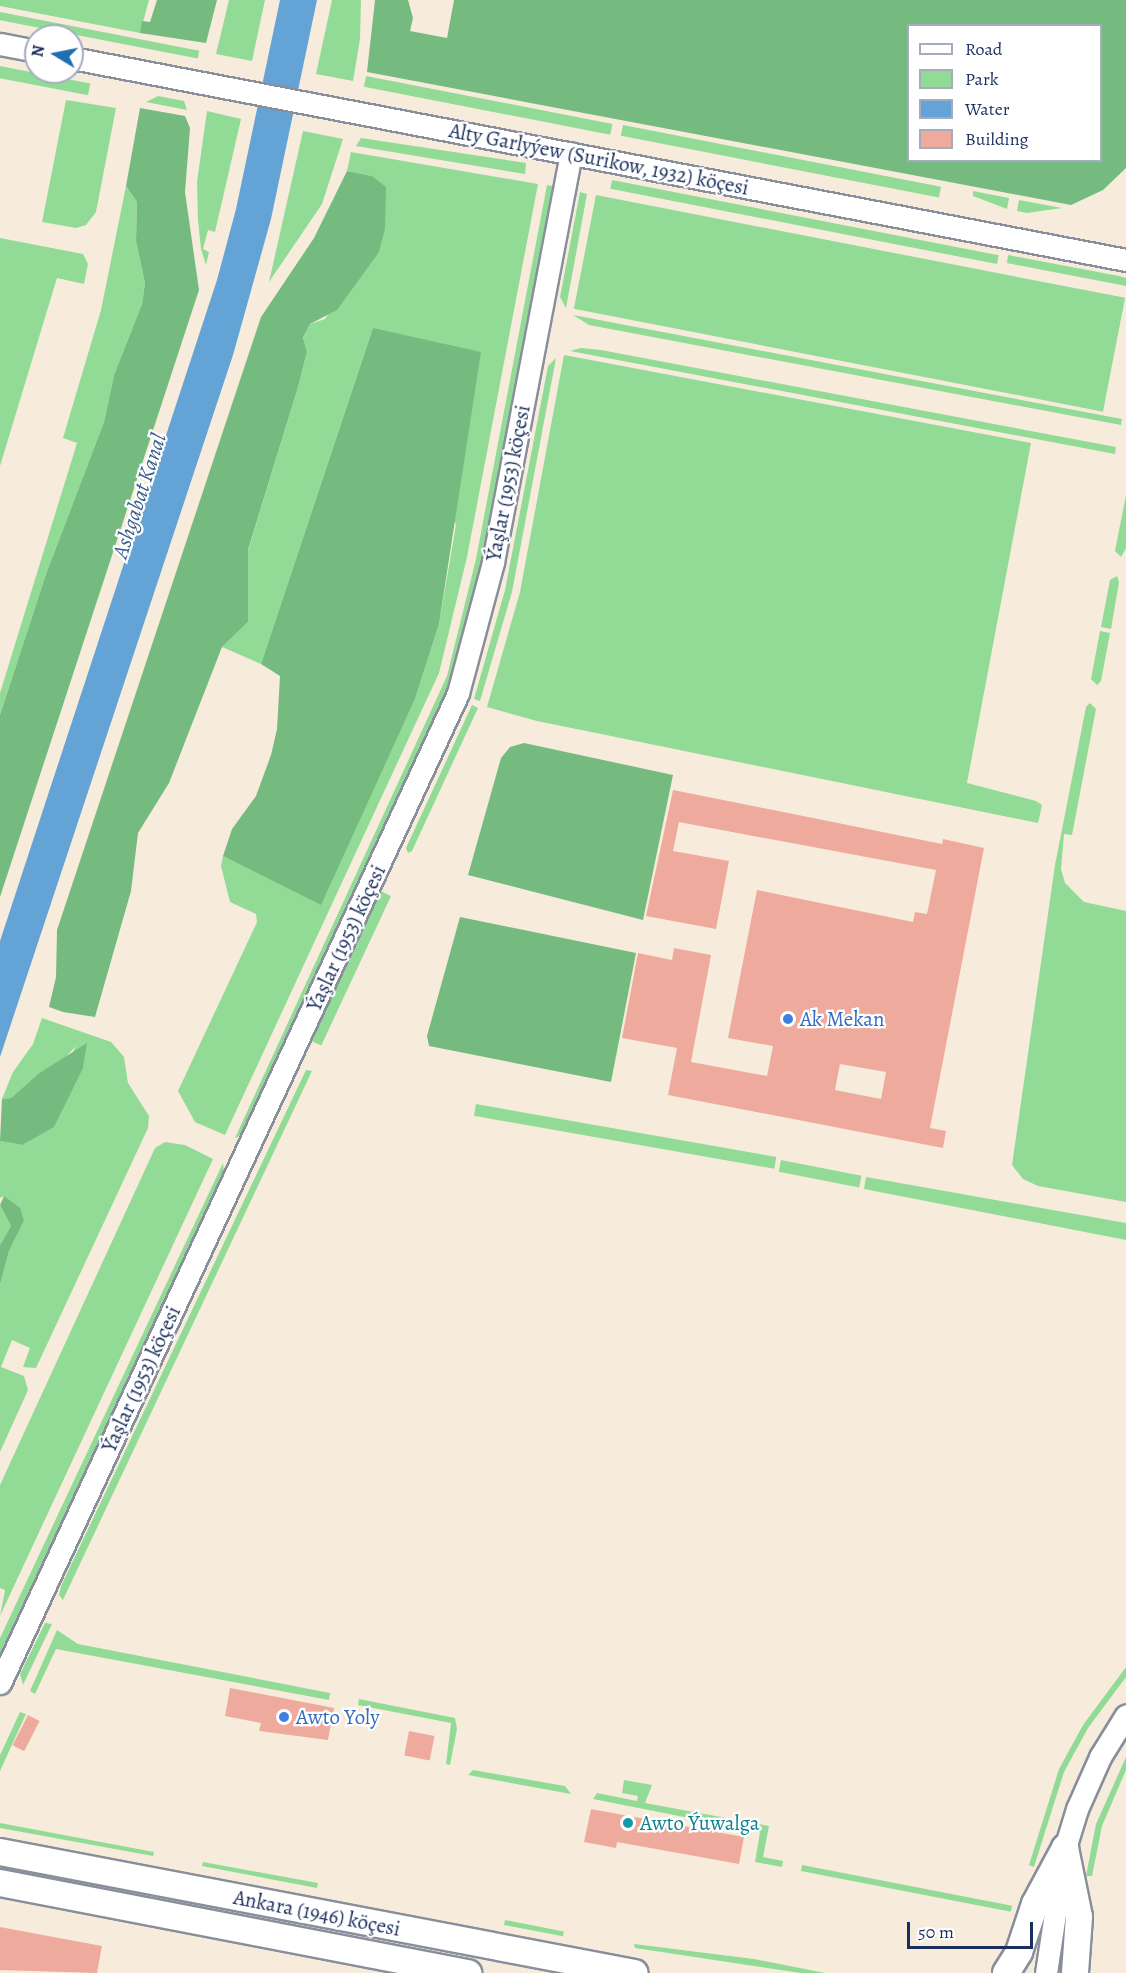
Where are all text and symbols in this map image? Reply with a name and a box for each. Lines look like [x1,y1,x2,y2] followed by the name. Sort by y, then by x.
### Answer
[24,24,84,84] north arrow
[907,24,1102,162] legend
[965,37,1002,61] text: Road
[26,44,50,59] text: N
[965,67,999,91] text: Park
[965,97,1010,121] text: Water
[447,118,751,200] street label: Alty Garlyýew (Surikow, 1932) köçesi
[965,127,1029,151] text: Building
[481,403,535,563] street label: Ýaşlar (1953) köçesi
[107,430,173,562] water label: Ashgabat Kanal
[301,861,391,1015] street label: Ýaşlar (1953) köçesi
[800,1006,885,1032] place label: Ak Mekan
[781,1012,795,1026] marker: Ak Mekan
[96,1302,186,1456] street label: Ýaşlar (1953) köçesi
[296,1704,380,1730] place label: Awto Yoly
[277,1710,291,1724] marker: Awto Yoly
[640,1810,760,1836] place label: Awto Ýuwalga
[621,1816,635,1830] marker: Awto Ýuwalga
[231,1884,403,1942] street label: Ankara (1946) köçesi
[910,1910,1036,1948] scale bar
[918,1920,954,1944] text: 50 m

